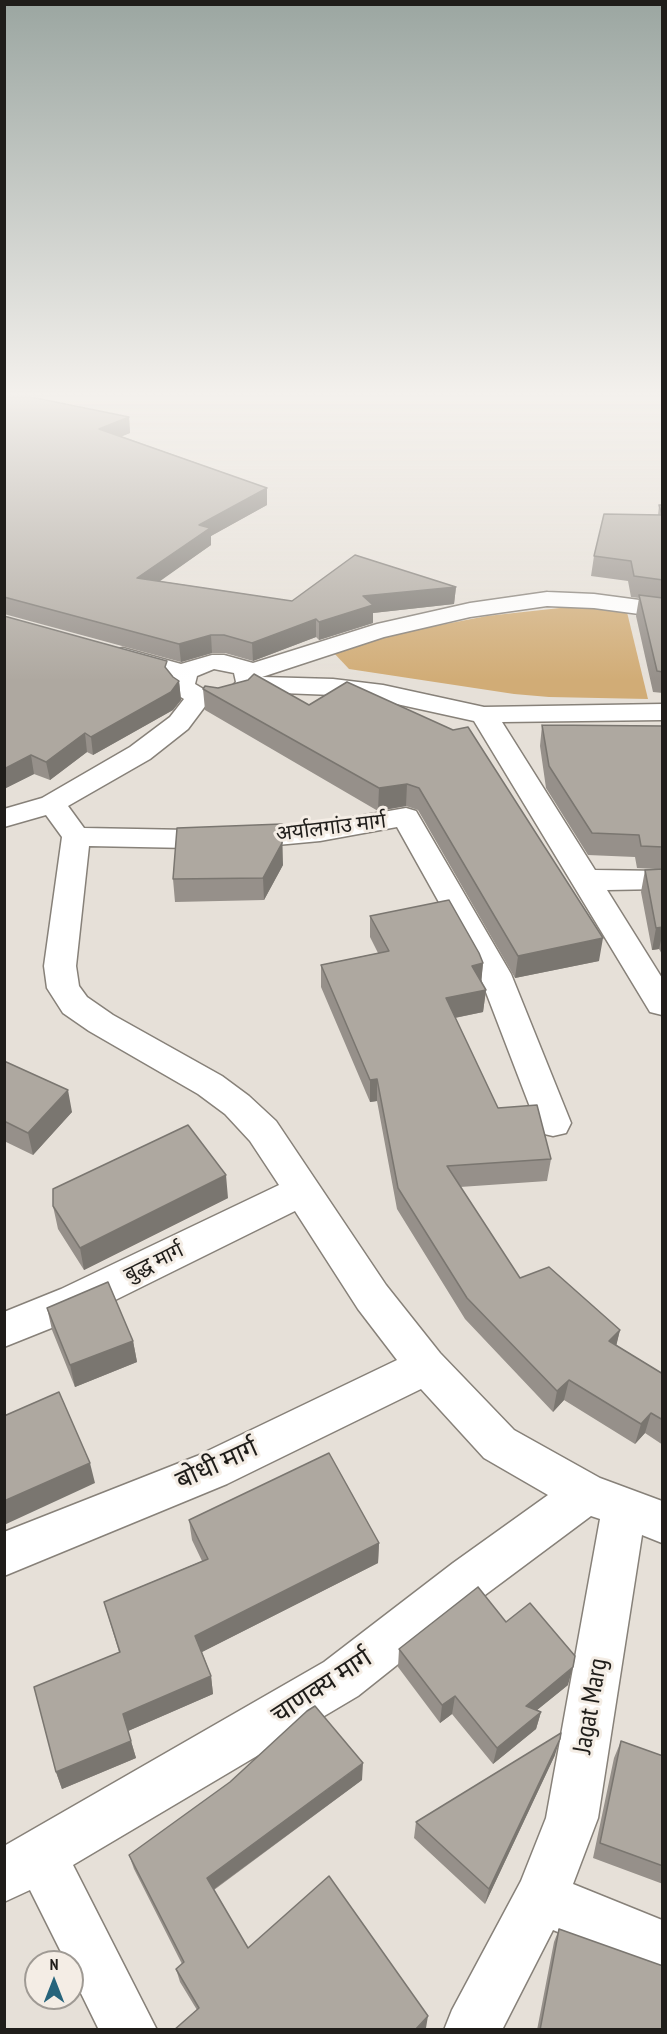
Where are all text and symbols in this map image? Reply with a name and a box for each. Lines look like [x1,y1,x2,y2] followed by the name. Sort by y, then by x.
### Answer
[274,809,388,847] street label: अर्यालगांउ मार्ग
[120,1238,188,1288] street label: बुद्ध मार्ग
[171,1433,263,1497] street label: बोधी मार्ग
[266,1643,378,1731] street label: चाणक्य मार्ग
[567,1656,615,1756] street label: Jagat Marg
[24,1950,84,2010] north arrow
[50,1954,58,1974] text: N

